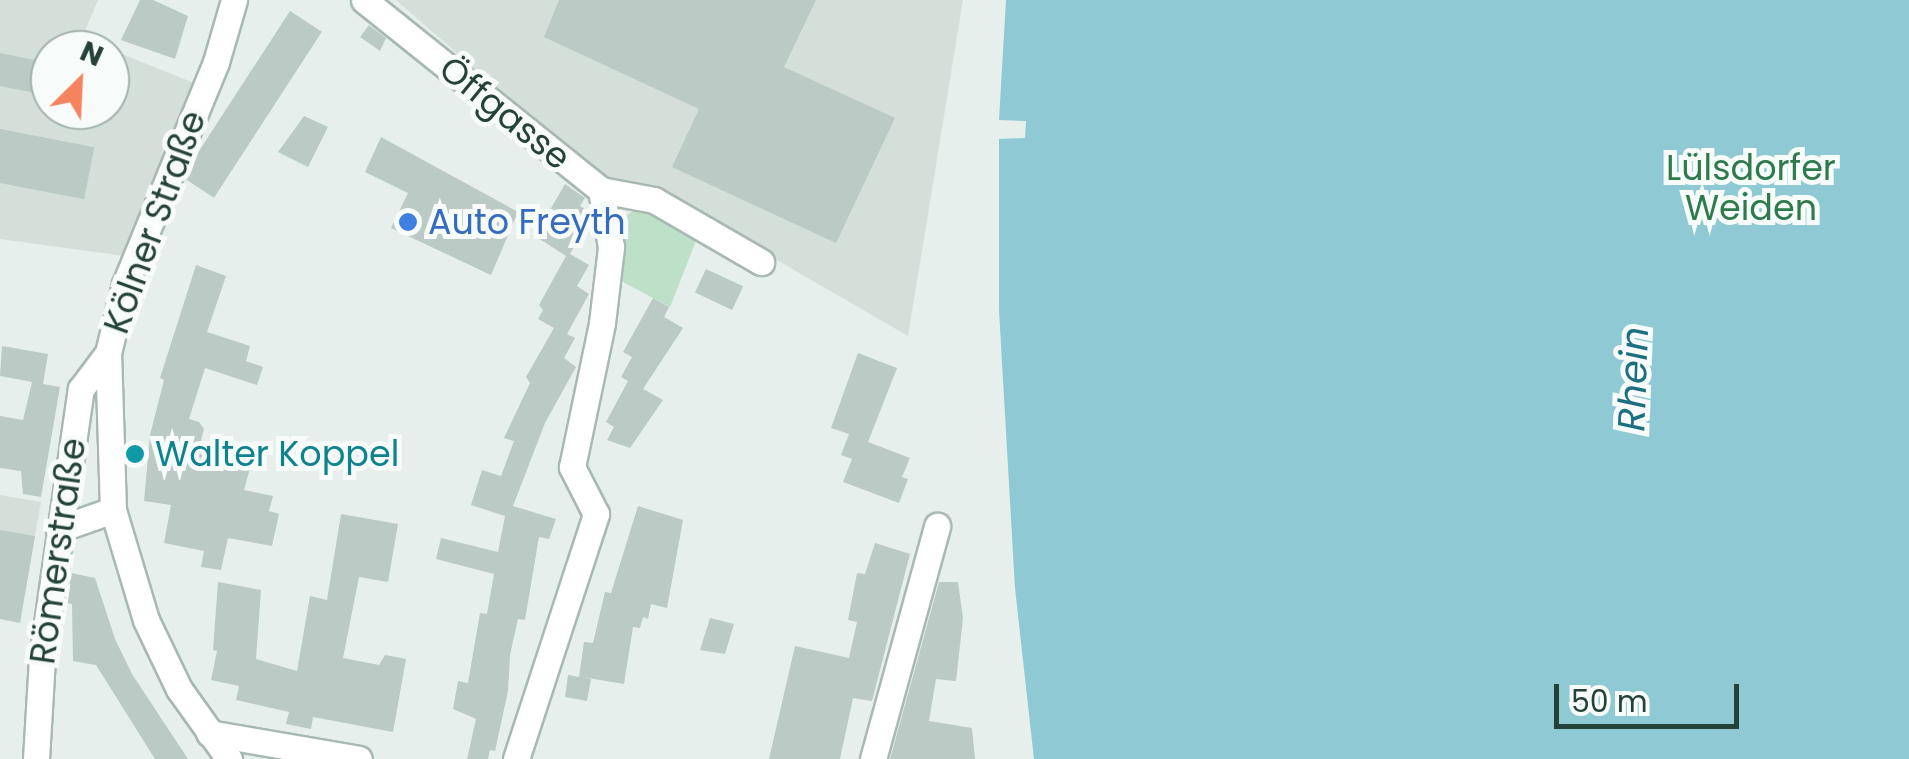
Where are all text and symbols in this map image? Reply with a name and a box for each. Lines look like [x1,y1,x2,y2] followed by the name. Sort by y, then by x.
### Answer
[30,30,130,130] north arrow
[74,32,109,76] text: N
[431,48,579,178] street label: Öffgasse
[95,105,215,339] street label: Kölner Straße
[1666,147,1836,229] park label: Lülsdorfer Weiden
[428,201,626,243] place label: Auto Freyth
[397,211,419,233] marker: Auto Freyth
[1608,326,1658,432] water label: Rhein
[155,433,399,475] place label: Walter Koppel
[21,435,95,667] street label: Römerstraße
[124,443,146,465] marker: Walter Koppel
[1559,664,1744,726] scale bar
[1571,680,1648,723] text: 50 m

